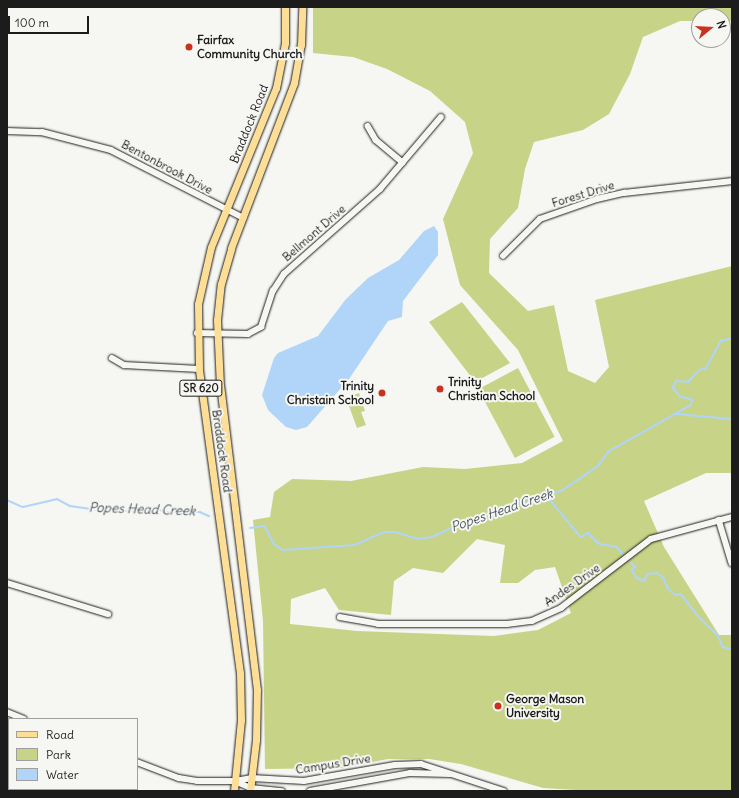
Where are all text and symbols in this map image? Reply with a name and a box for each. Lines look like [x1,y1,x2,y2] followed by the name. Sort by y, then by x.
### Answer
[10,8,91,34] scale bar
[691,8,731,48] north arrow
[15,15,49,30] text: 100 m
[714,19,729,30] text: N
[197,33,302,61] place label: Fairfax Community Church
[184,42,194,52] marker: Fairfax Community Church
[227,83,271,165] street label: Braddock Road
[119,137,215,197] street label: Bentonbrook Drive
[550,178,616,210] street label: Forest Drive
[279,202,349,264] street label: Bellmont Drive
[448,375,535,403] place label: Trinity Christian School
[179,379,223,397] road number: SR 620
[287,379,374,407] place label: Trinity Christain School
[435,384,445,394] marker: Trinity Christian School
[377,388,387,398] marker: Trinity Christain School
[209,409,235,493] street label: Braddock Road
[449,486,555,536] water label: Popes Head Creek
[88,500,196,520] water label: Popes Head Creek
[541,561,603,609] street label: Andes Drive
[506,692,584,720] place label: George Mason University
[493,701,503,711] marker: George Mason University
[8,718,138,790] legend
[46,727,74,742] text: Road
[46,747,71,762] text: Park
[294,751,372,777] street label: Campus Drive
[46,767,79,782] text: Water

